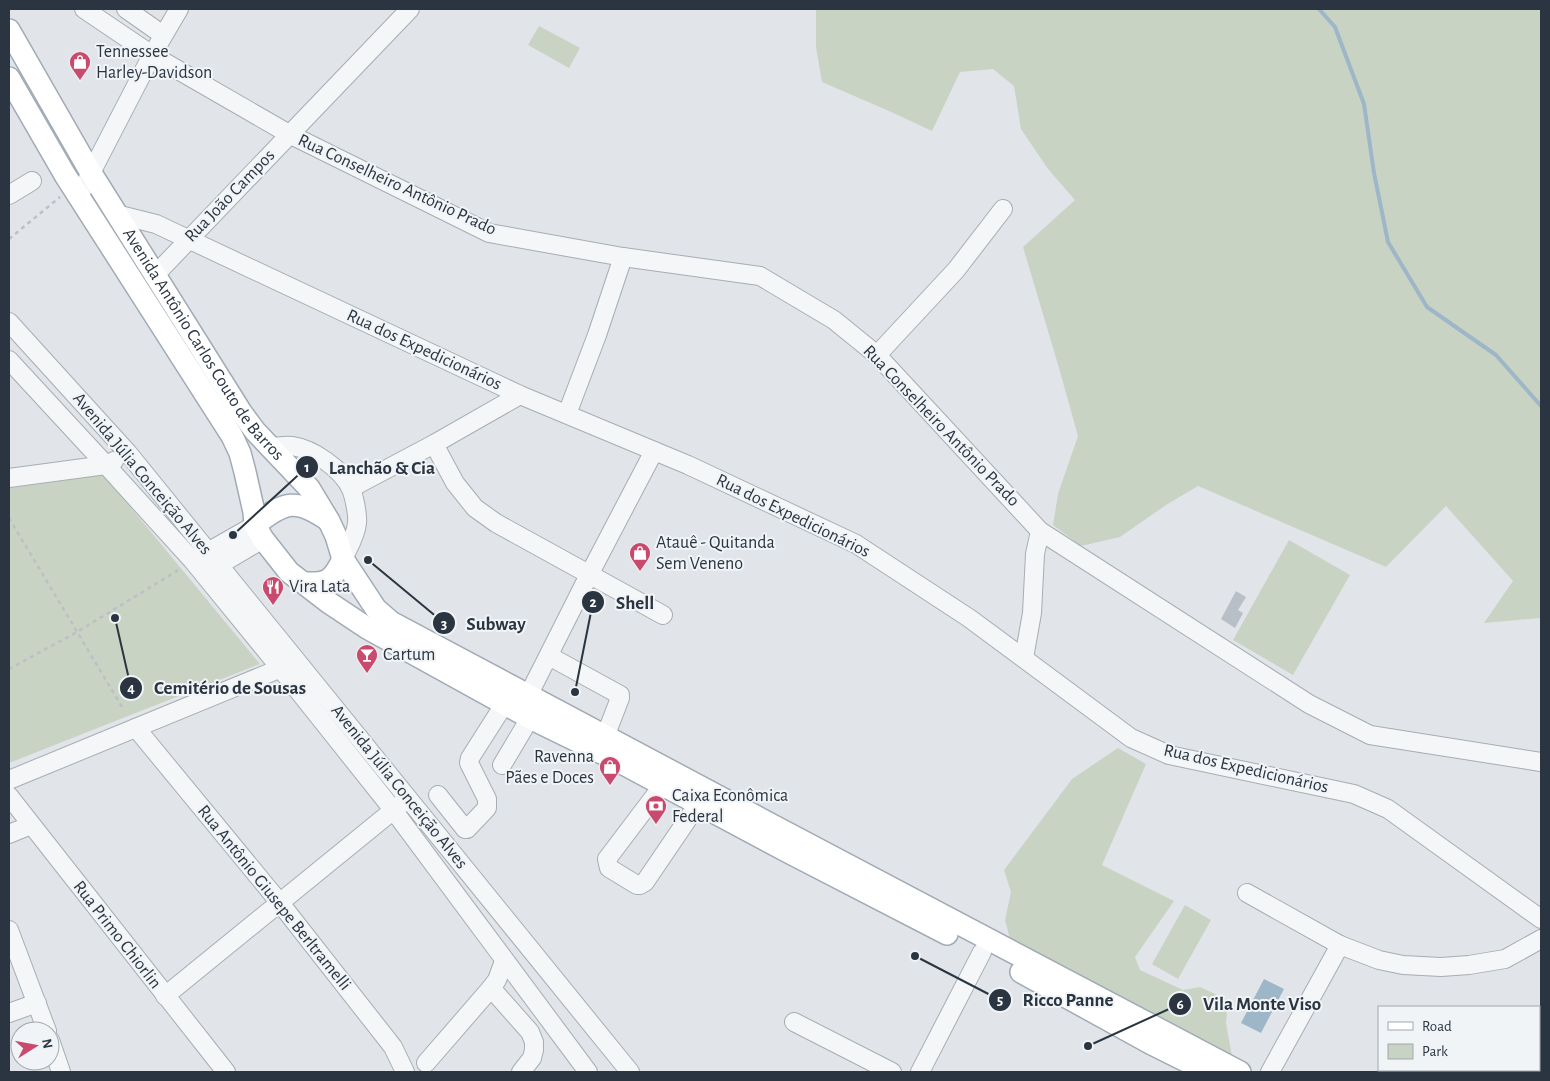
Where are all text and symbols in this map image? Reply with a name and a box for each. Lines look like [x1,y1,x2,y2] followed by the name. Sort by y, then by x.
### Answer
[96,43,212,82] place label: Tennessee Harley-Davidson
[68,50,92,81] shop icon: Tennessee Harley-Davidson
[295,131,499,239] street label: Rua Conselheiro Antônio Prado
[182,146,278,246] street label: Rua João Campos
[119,225,287,464] street label: Avenida Antônio Carlos Couto de Barros
[344,306,504,394] street label: Rua dos Expedicionários
[859,342,1023,510] street label: Rua Conselheiro Antônio Prado
[69,390,215,558] street label: Avenida Júlia Conceição Alves
[294,450,446,484] callout: Lanchão & Cia
[329,459,435,478] text: Lanchão & Cia
[304,460,310,475] text: 1
[713,471,873,561] street label: Rua dos Expedicionários
[656,534,775,573] place label: Atauê - Quitanda Sem Veneno
[628,541,652,572] shop icon: Atauê - Quitanda Sem Veneno
[261,575,285,606] restaurant icon: Vira Lata
[289,578,350,596] place label: Vira Lata
[580,585,664,619] callout: Shell
[616,594,654,613] text: Shell
[589,595,597,610] text: 2
[432,606,536,640] callout: Subway
[466,615,526,634] text: Subway
[441,617,447,632] text: 3
[355,643,379,674] bar icon: Cartum
[383,646,435,664] place label: Cartum
[119,671,315,705] callout: Cemitério de Sousas
[154,679,306,698] text: Cemitério de Sousas
[127,681,135,696] text: 4
[327,702,471,872] street label: Avenida Júlia Conceição Alves
[1162,741,1330,797] street label: Rua dos Expedicionários
[505,748,594,787] place label: Ravenna Pães e Doces
[598,755,622,786] shop icon: Ravenna Pães e Doces
[672,787,788,826] place label: Caixa Econômica Federal
[644,794,668,825] bank icon: Caixa Econômica Federal
[194,802,354,994] street label: Rua Antônio Giusepe Berltramelli
[70,878,164,992] street label: Rua Primo Chiorlin
[988,983,1124,1017] callout: Ricco Panne
[1168,987,1331,1021] callout: Vila Monte Viso
[1022,991,1114,1010] text: Ricco Panne
[997,993,1003,1008] text: 5
[1203,995,1321,1014] text: Vila Monte Viso
[1176,997,1184,1012] text: 6
[1378,1006,1540,1071] legend
[1422,1019,1452,1034] text: Road
[10,1021,60,1071] north arrow
[39,1038,55,1050] text: N
[1422,1044,1448,1059] text: Park

